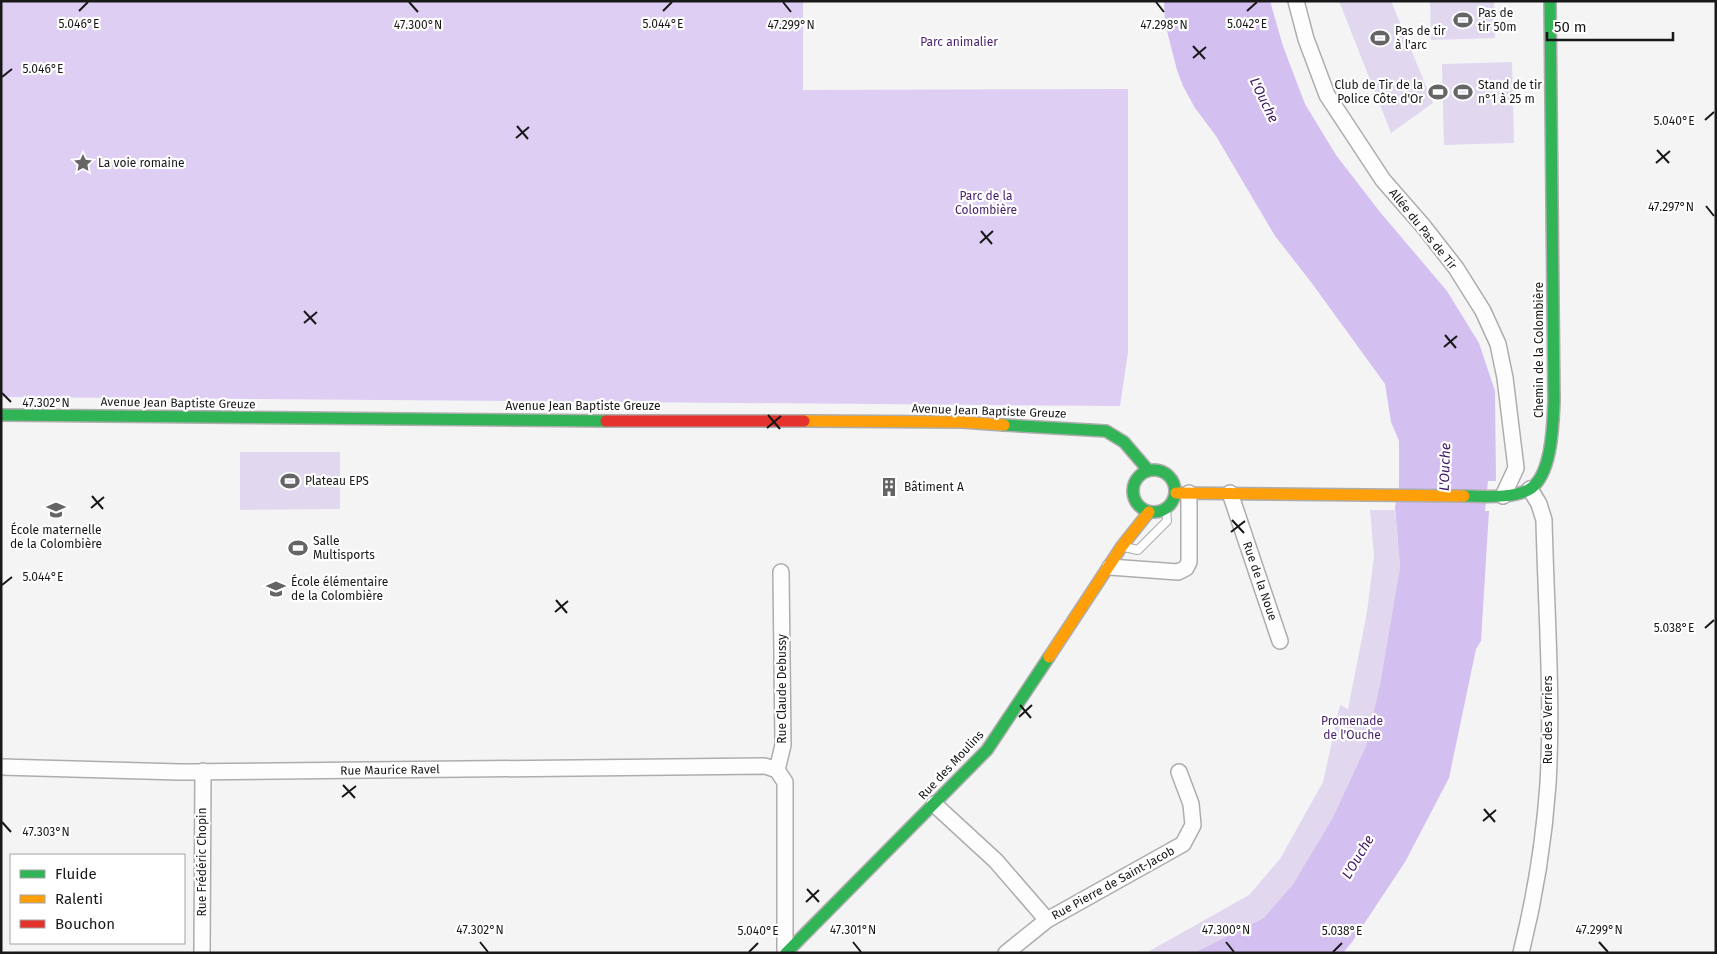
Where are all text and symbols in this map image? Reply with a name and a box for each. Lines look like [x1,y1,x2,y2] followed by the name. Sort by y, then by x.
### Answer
[1478,6,1517,34] place label: Pas de tir 50m
[1452,9,1474,31] sports icon: Pas de tir 50m
[1547,10,1673,42] scale bar
[59,17,99,31] text: 5.046°E
[643,17,683,31] text: 5.044°E
[1227,17,1267,31] text: 5.042°E
[394,18,442,32] text: 47.300°N
[767,18,815,32] text: 47.299°N
[1140,18,1188,32] text: 47.298°N
[1554,18,1587,36] text: 50 m
[1395,24,1446,52] place label: Pas de tir à l'arc
[1369,27,1391,49] sports icon: Pas de tir à l'arc
[920,35,998,49] park label: Parc animalier
[23,62,63,76] text: 5.046°E
[1246,75,1282,125] water label: L'Ouche
[1334,78,1423,106] place label: Club de Tir de la Police Côte d'Or
[1478,78,1542,106] place label: Stand de tir n°1 à 25 m
[1427,81,1449,103] sports icon: Club de Tir de la Police Côte d'Or
[1452,81,1474,103] sports icon: Stand de tir n°1 à 25 m
[1653,114,1695,128] text: 5.040°E
[72,152,94,174] place icon: La voie romaine
[98,156,185,170] place label: La voie romaine
[1386,186,1460,273] street label: Allée du Pas de Tir
[955,189,1017,217] park label: Parc de la Colombière
[1648,200,1694,214] text: 47.297°N
[1532,282,1546,418] street label: Chemin de la Colombière
[100,395,256,411] street label: Avenue Jean Baptiste Greuze
[22,396,70,410] text: 47.302°N
[505,399,661,413] street label: Avenue Jean Baptiste Greuze
[911,401,1067,421] street label: Avenue Jean Baptiste Greuze
[1436,443,1454,491] water label: L'Ouche
[279,470,301,492] sports icon: Plateau EPS
[305,474,369,488] place label: Plateau EPS
[878,476,900,498] building icon: Bâtiment A
[904,480,964,494] place label: Bâtiment A
[45,499,67,521] school or university icon: École maternelle de la Colombière
[10,522,102,551] place label: École maternelle de la Colombière
[313,534,375,562] place label: Salle Multisports
[287,537,309,559] sports icon: Salle Multisports
[1240,540,1280,622] street label: Rue de la Noue
[23,570,63,584] text: 5.044°E
[291,574,388,603] place label: École élémentaire de la Colombière
[265,578,287,600] school or university icon: École élémentaire de la Colombière
[1654,621,1694,635] text: 5.038°E
[775,634,789,744] street label: Rue Claude Debussy
[1541,675,1555,764] street label: Rue des Verriers
[1321,714,1383,742] park label: Promenade de l'Ouche
[915,727,987,802] street label: Rue des Moulins
[340,762,440,778] street label: Rue Maurice Ravel
[195,807,209,917] street label: Rue Frédéric Chopin
[22,825,70,839] text: 47.303°N
[1338,832,1378,882] water label: L'Ouche
[1049,843,1177,923] street label: Rue Pierre de Saint-Jacob
[10,854,185,944] legend
[55,865,97,883] text: Fluide
[55,890,103,908] text: Ralenti
[55,915,115,933] text: Bouchon
[456,923,504,937] text: 47.302°N
[830,923,876,937] text: 47.301°N
[1202,923,1250,937] text: 47.300°N
[1575,923,1623,937] text: 47.299°N
[737,924,779,938] text: 5.040°E
[1322,924,1362,938] text: 5.038°E

